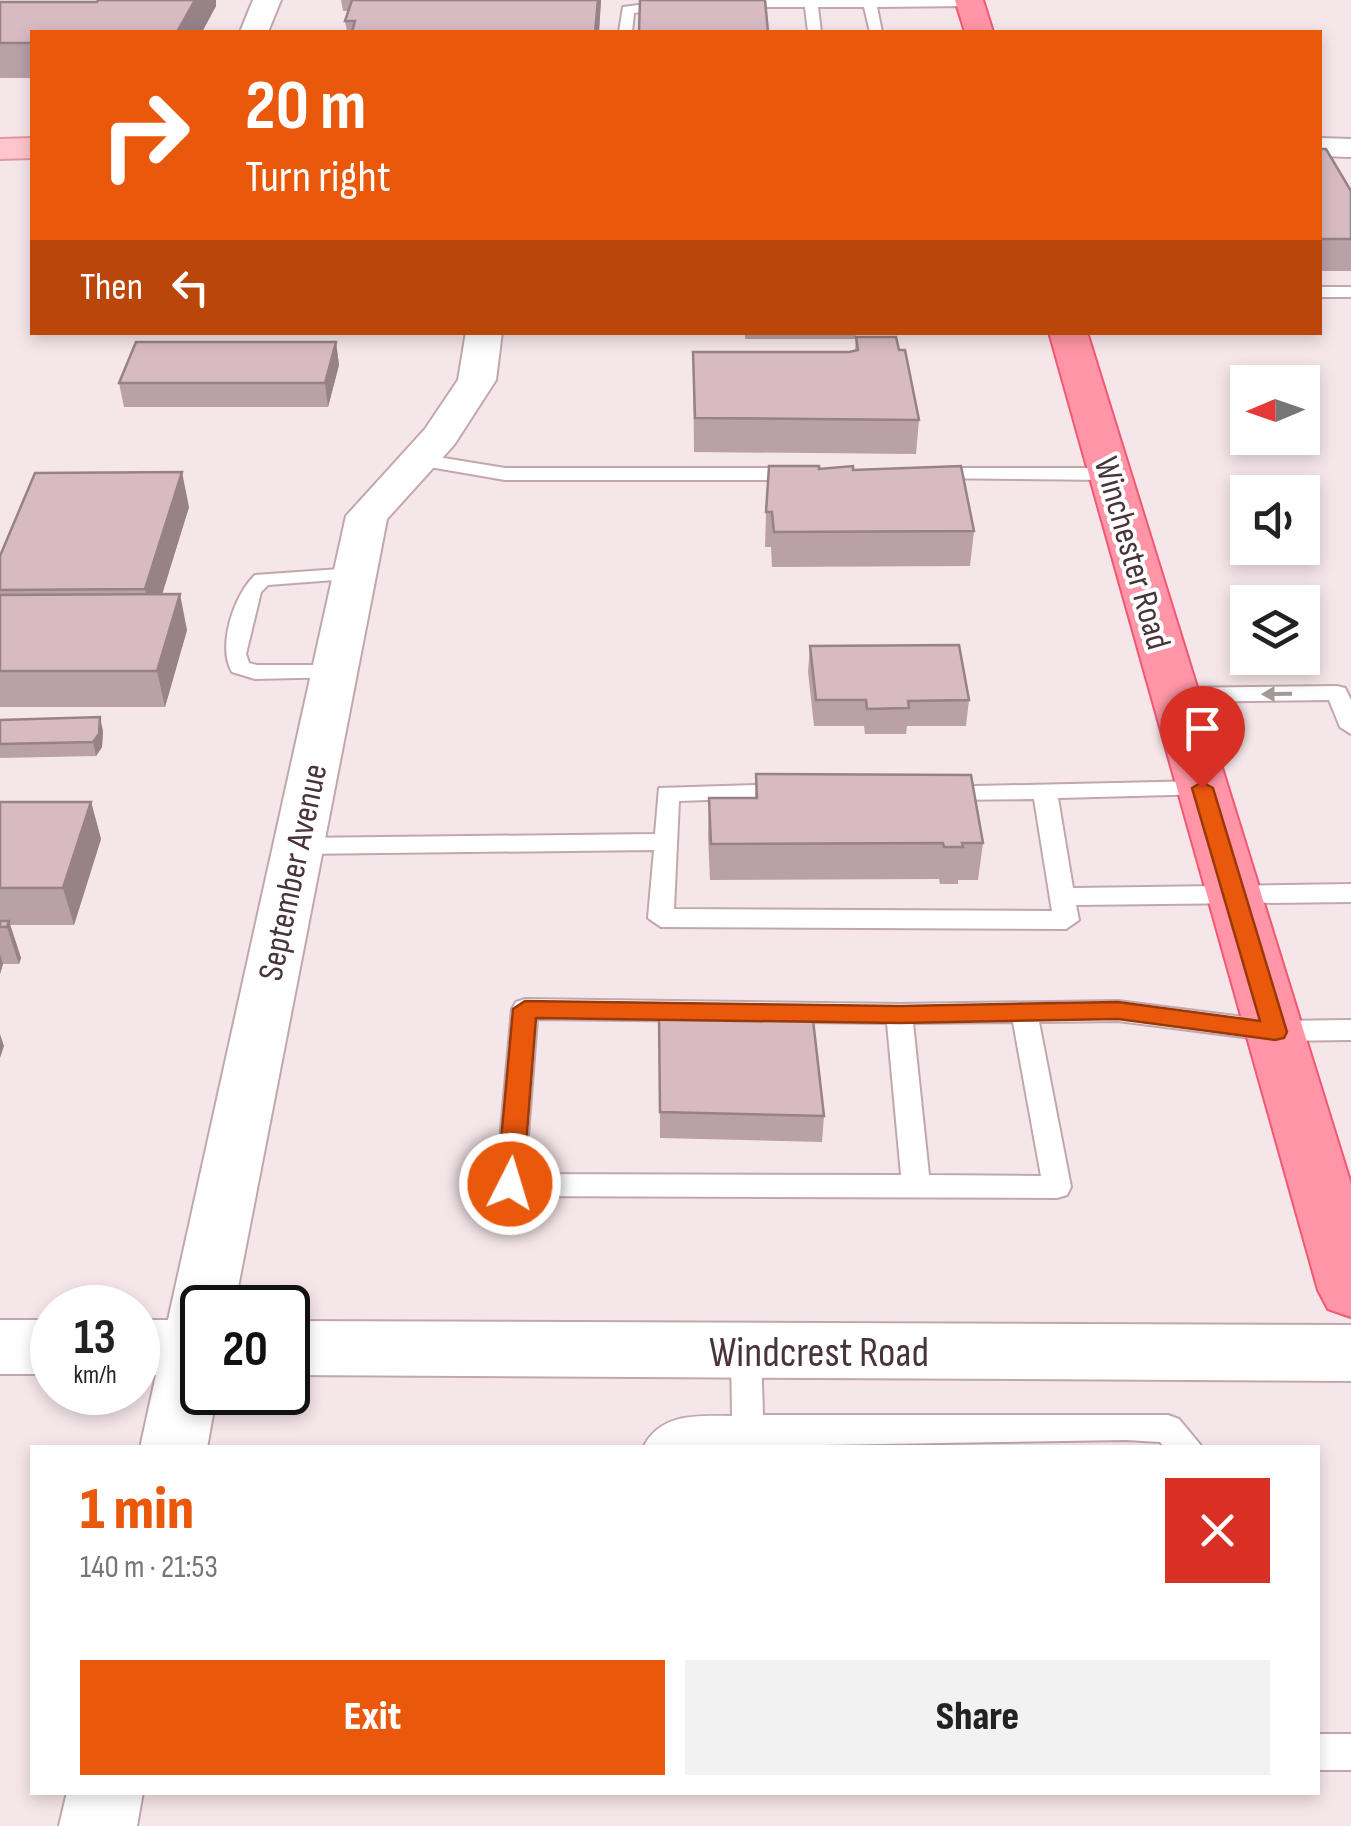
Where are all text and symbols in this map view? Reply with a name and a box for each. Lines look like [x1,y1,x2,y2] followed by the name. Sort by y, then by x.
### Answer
[245,65,366,149] text: 20 m
[80,70,210,200] icon: right
[245,150,391,205] text: Turn right
[163,260,218,315] icon: left
[80,265,143,310] text: Then
[1230,365,1320,455] north arrow
[1230,365,1320,675] map controls
[1084,452,1180,655] street label: Winchester Road
[1230,475,1320,565] button: sound
[1230,585,1320,675] button: layers
[1160,686,1245,789] pin
[1260,686,1292,702] one-way arrow
[1175,701,1230,756] icon: arrive
[250,760,337,985] street label: September Avenue
[458,1132,562,1236] position arrow
[180,1285,310,1415] speed limit sign: 20
[74,1308,116,1368] text: 13
[709,1328,929,1379] street label: Windcrest Road
[73,1360,117,1391] text: km/h
[80,1474,194,1546] text: 1 min
[1165,1478,1270,1583] button: close
[80,1548,218,1587] text: 140 m · 21:53
[80,1660,665,1775] button: Exit
[685,1660,1270,1775] button: Share

